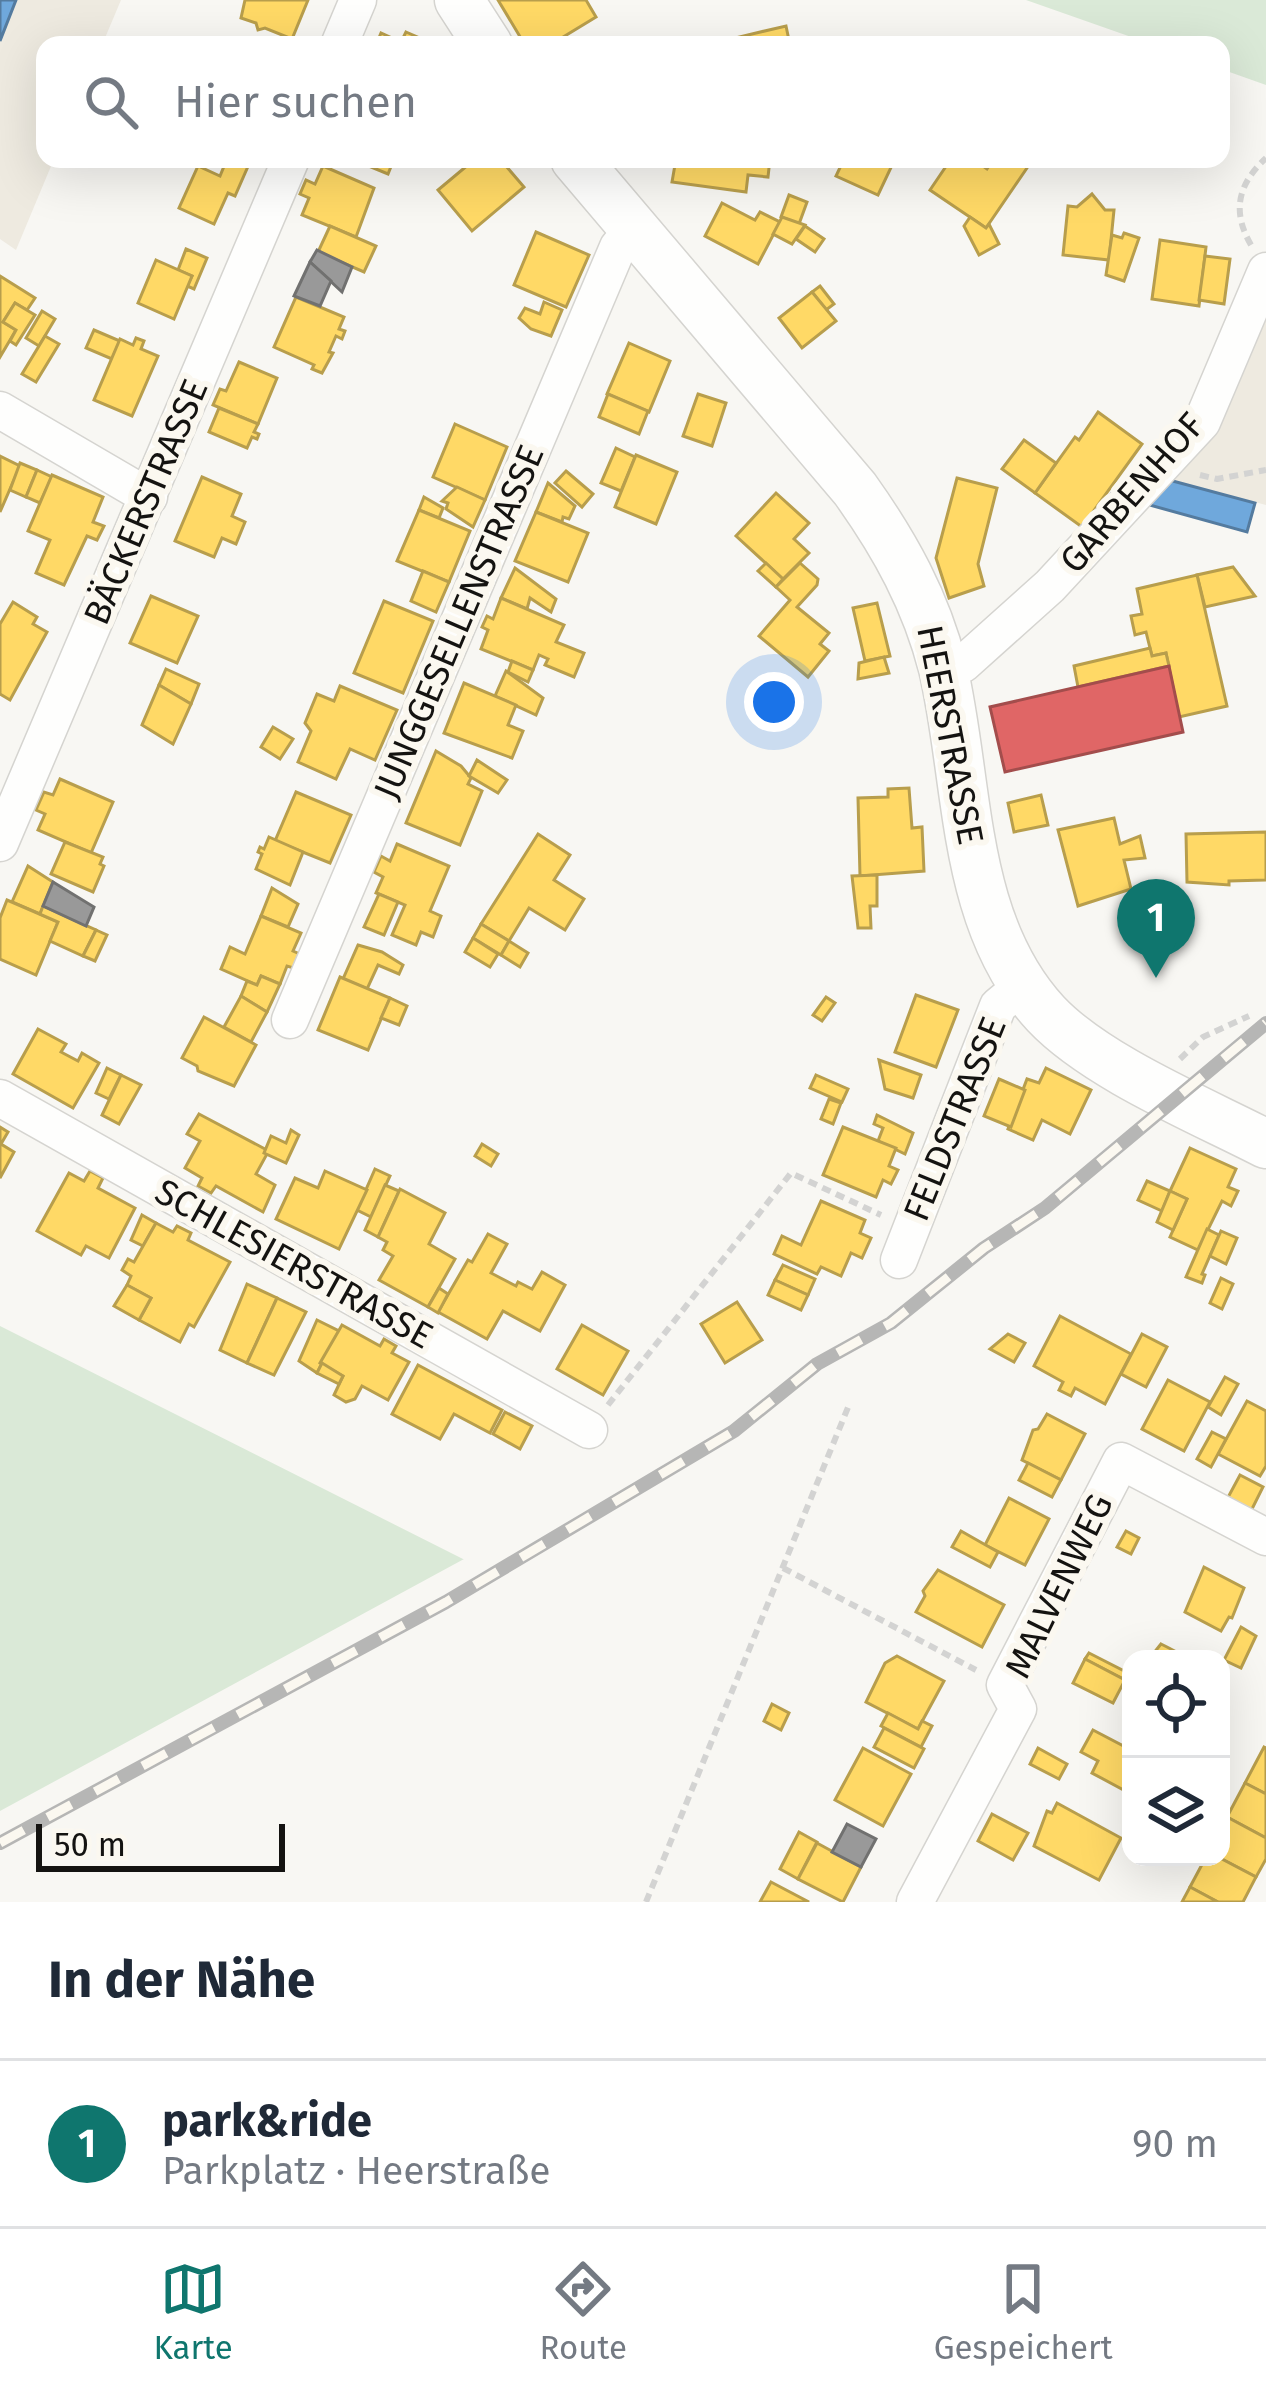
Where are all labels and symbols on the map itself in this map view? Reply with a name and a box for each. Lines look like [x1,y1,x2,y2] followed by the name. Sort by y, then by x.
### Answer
[75,373,217,631] street label: BÄCKERSTRASSE
[1050,404,1214,582] street label: GARBENHOF
[364,438,554,806] street label: JUNGGESELLENSTRASSE
[907,622,993,848] street label: HEERSTRASSE
[744,672,804,732] your location
[1117,879,1195,978] pin: 1
[894,1011,1016,1227] street label: FELDSTRASSE
[148,1170,440,1358] street label: SCHLESIERSTRASSE
[996,1487,1122,1685] street label: MALVENWEG
[36,1818,285,1871] scale bar

